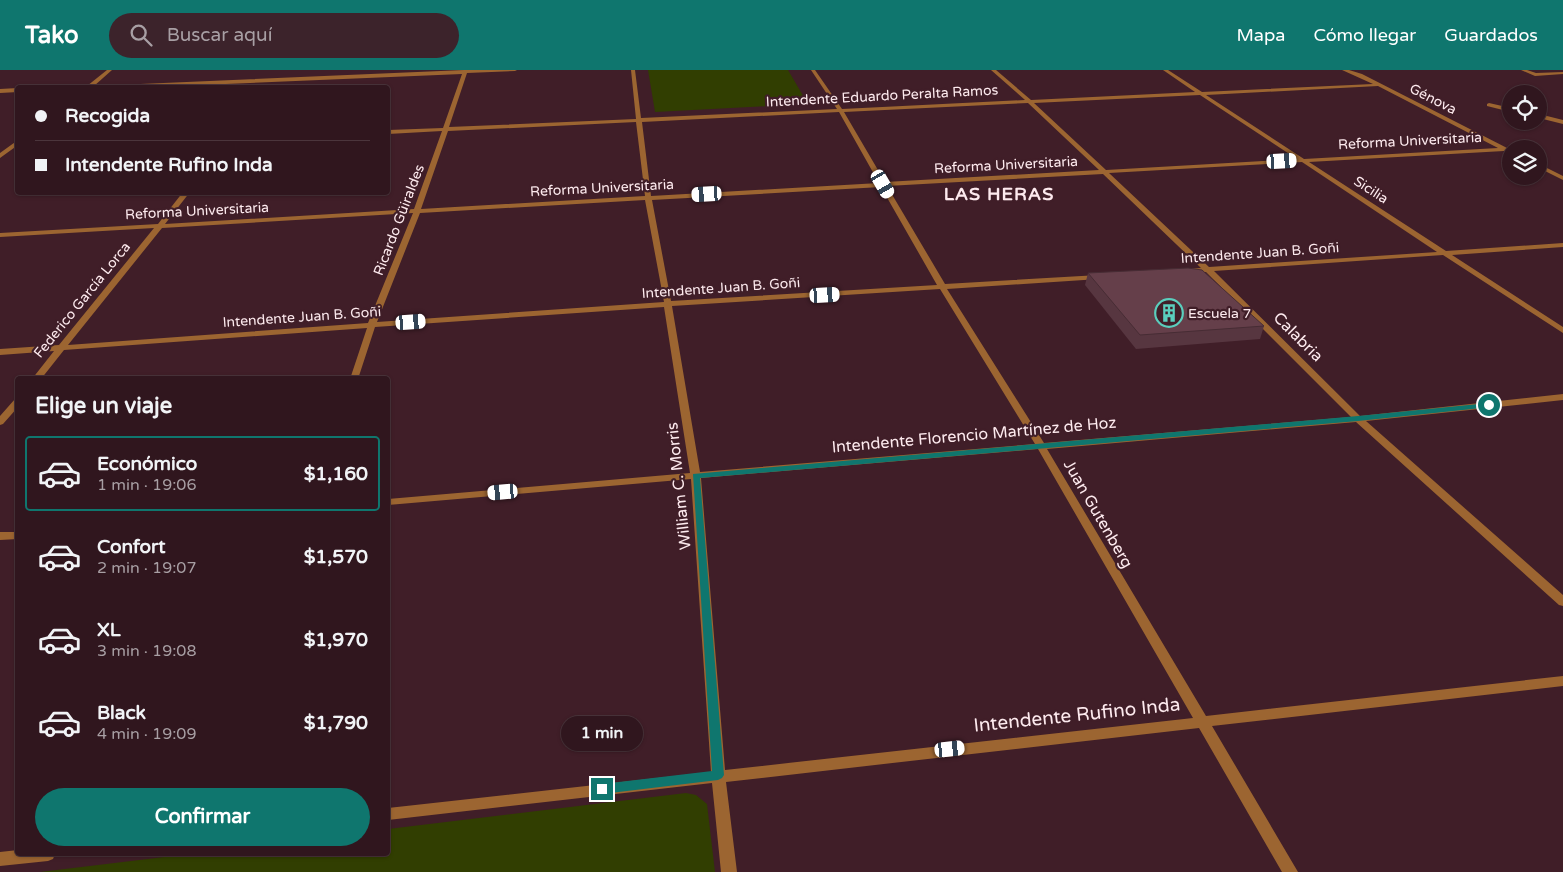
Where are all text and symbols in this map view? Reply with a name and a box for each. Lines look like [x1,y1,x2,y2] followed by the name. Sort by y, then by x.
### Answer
[109,13,459,58] search box
[25,21,79,50] text: Tako
[127,21,155,49] icon: search
[167,24,272,46] text: Buscar aquí
[1236,24,1285,46] text: Mapa
[1313,24,1416,46] text: Cómo llegar
[1444,24,1538,46] text: Guardados
[1407,80,1459,118] street label: Génova
[765,81,999,111] street label: Intendente Eduardo Peralta Ramos
[1502,85,1547,185] map controls
[1502,85,1547,130] button: locate
[65,105,150,127] text: Recogida
[1338,129,1482,153] street label: Reforma Universitaria
[1502,140,1547,185] button: layers
[934,153,1078,177] street label: Reforma Universitaria
[1266,153,1297,169] car
[65,154,273,176] text: Intendente Rufino Inda
[370,162,428,278] street label: Ricardo Güiraldes
[869,167,896,201] car
[1351,173,1391,207] street label: Sicilia
[530,176,674,200] street label: Reforma Universitaria
[944,183,1054,205] district label: LAS HERAS
[691,186,722,202] car
[125,199,269,223] street label: Reforma Universitaria
[30,239,134,361] street label: Federico García Lorca
[1180,239,1340,267] street label: Intendente Juan B. Goñi
[641,274,801,302] street label: Intendente Juan B. Goñi
[809,287,840,303] car
[1154,298,1184,328] building icon: Escuela 7
[222,303,382,331] street label: Intendente Juan B. Goñi
[1188,305,1251,322] place label: Escuela 7
[1269,308,1327,366] street label: Calabria
[395,313,426,331] car
[35,393,172,419] text: Elige un viaje
[1478,394,1500,416] route start
[831,413,1117,457] street label: Intendente Florencio Martínez de Hoz
[662,421,696,551] street label: William C. Morris
[37,451,82,496] icon: car
[97,453,197,475] text: Económico
[1059,456,1137,572] street label: Juan Gutenberg
[304,463,368,485] text: $1,160
[97,475,196,495] text: 1 min · 19:06
[487,483,518,501] car
[37,534,82,579] icon: car
[97,536,166,558] text: Confort
[304,546,368,568] text: $1,570
[97,558,196,578] text: 2 min · 19:07
[37,617,82,662] icon: car
[97,619,121,641] text: XL
[304,629,368,651] text: $1,970
[97,641,196,661] text: 3 min · 19:08
[973,693,1181,737] street label: Intendente Rufino Inda
[37,700,82,745] icon: car
[97,702,146,724] text: Black
[304,712,368,734] text: $1,790
[561,716,643,752] callout: 1 min
[581,723,623,743] text: 1 min
[97,724,196,744] text: 4 min · 19:09
[934,740,965,758] car
[591,778,613,800] route end
[35,788,370,846] button: Confirmar

